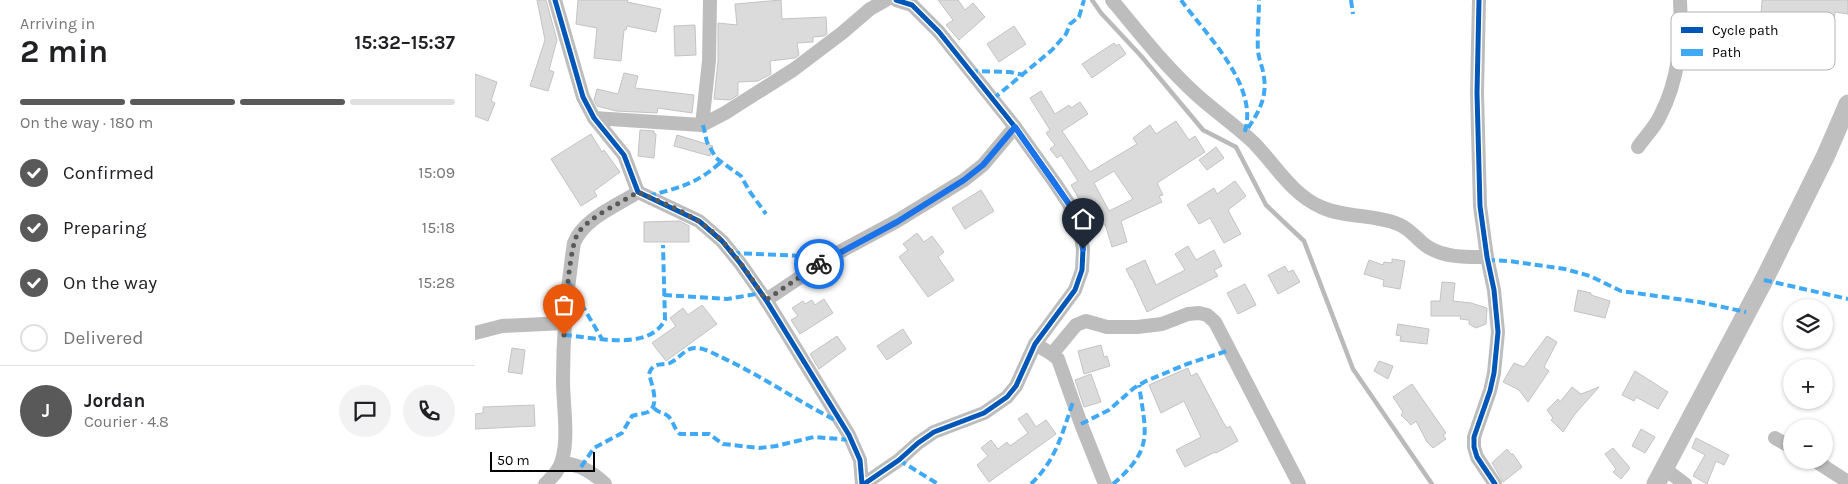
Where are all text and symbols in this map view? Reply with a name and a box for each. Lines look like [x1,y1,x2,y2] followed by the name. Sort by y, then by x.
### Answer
[1671,12,1835,70] legend
[20,14,95,33] text: Arriving in
[1712,22,1778,39] text: Cycle path
[355,32,455,54] text: 15:32–15:37
[20,33,108,70] text: 2 min
[1712,44,1741,61] text: Path
[20,113,153,132] text: On the way · 180 m
[20,159,48,187] icon: check
[63,162,154,184] text: Confirmed
[418,163,455,182] text: 15:09
[1062,198,1104,249] pin
[1069,205,1097,233] icon: home
[20,214,48,242] icon: check
[63,217,146,239] text: Preparing
[422,218,455,237] text: 15:18
[794,239,844,289] courier
[805,250,833,278] icon: bike
[20,269,48,297] icon: check
[63,272,157,294] text: On the way
[418,273,455,292] text: 15:28
[543,284,585,335] pin
[550,291,578,319] icon: bag
[1783,299,1833,469] map controls
[1783,299,1833,349] button: layers
[63,327,143,349] text: Delivered
[1783,359,1833,409] button: +
[339,385,391,437] button: chat
[403,385,455,437] button: phone
[84,390,145,412] text: Jordan
[42,400,50,422] text: J
[84,412,169,431] text: Courier · 4.8
[1783,419,1833,469] button: −
[490,449,595,472] scale bar
[497,452,530,469] text: 50 m

